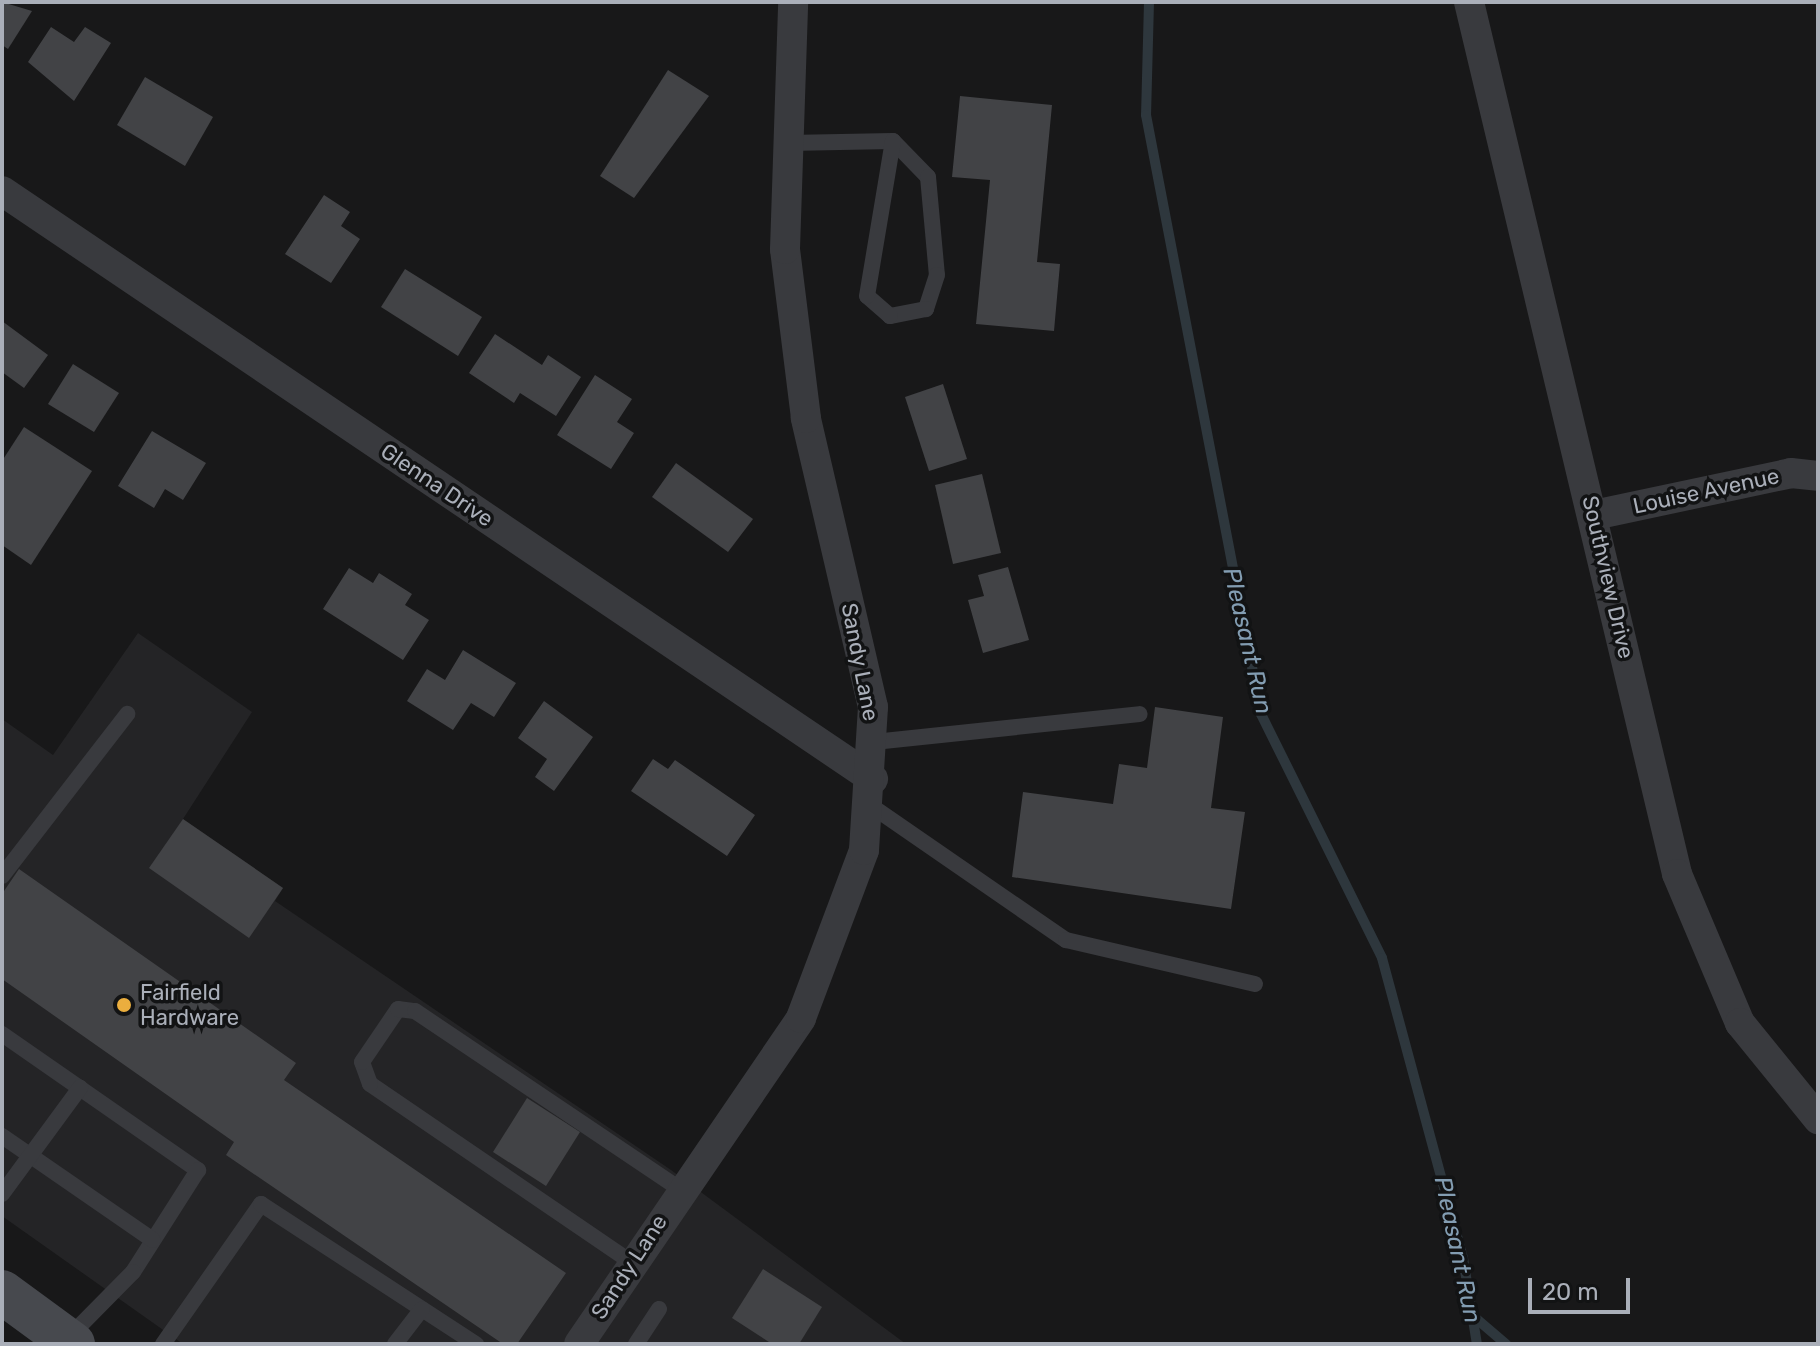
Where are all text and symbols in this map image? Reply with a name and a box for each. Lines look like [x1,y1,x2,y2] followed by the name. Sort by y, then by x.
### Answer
[376,438,498,532] street label: Glenna Drive
[1630,463,1782,519] street label: Louise Avenue
[1576,493,1640,661] street label: Southview Drive
[1216,565,1278,717] water label: Pleasant Run
[836,601,884,723] street label: Sandy Lane
[140,979,239,1030] place label: Fairfield Hardware
[115,996,133,1014] marker: Fairfield Hardware
[1427,1174,1487,1326] water label: Pleasant Run
[585,1210,673,1324] street label: Sandy Lane
[1532,1262,1634,1312] scale bar
[1542,1278,1599,1306] text: 20 m

